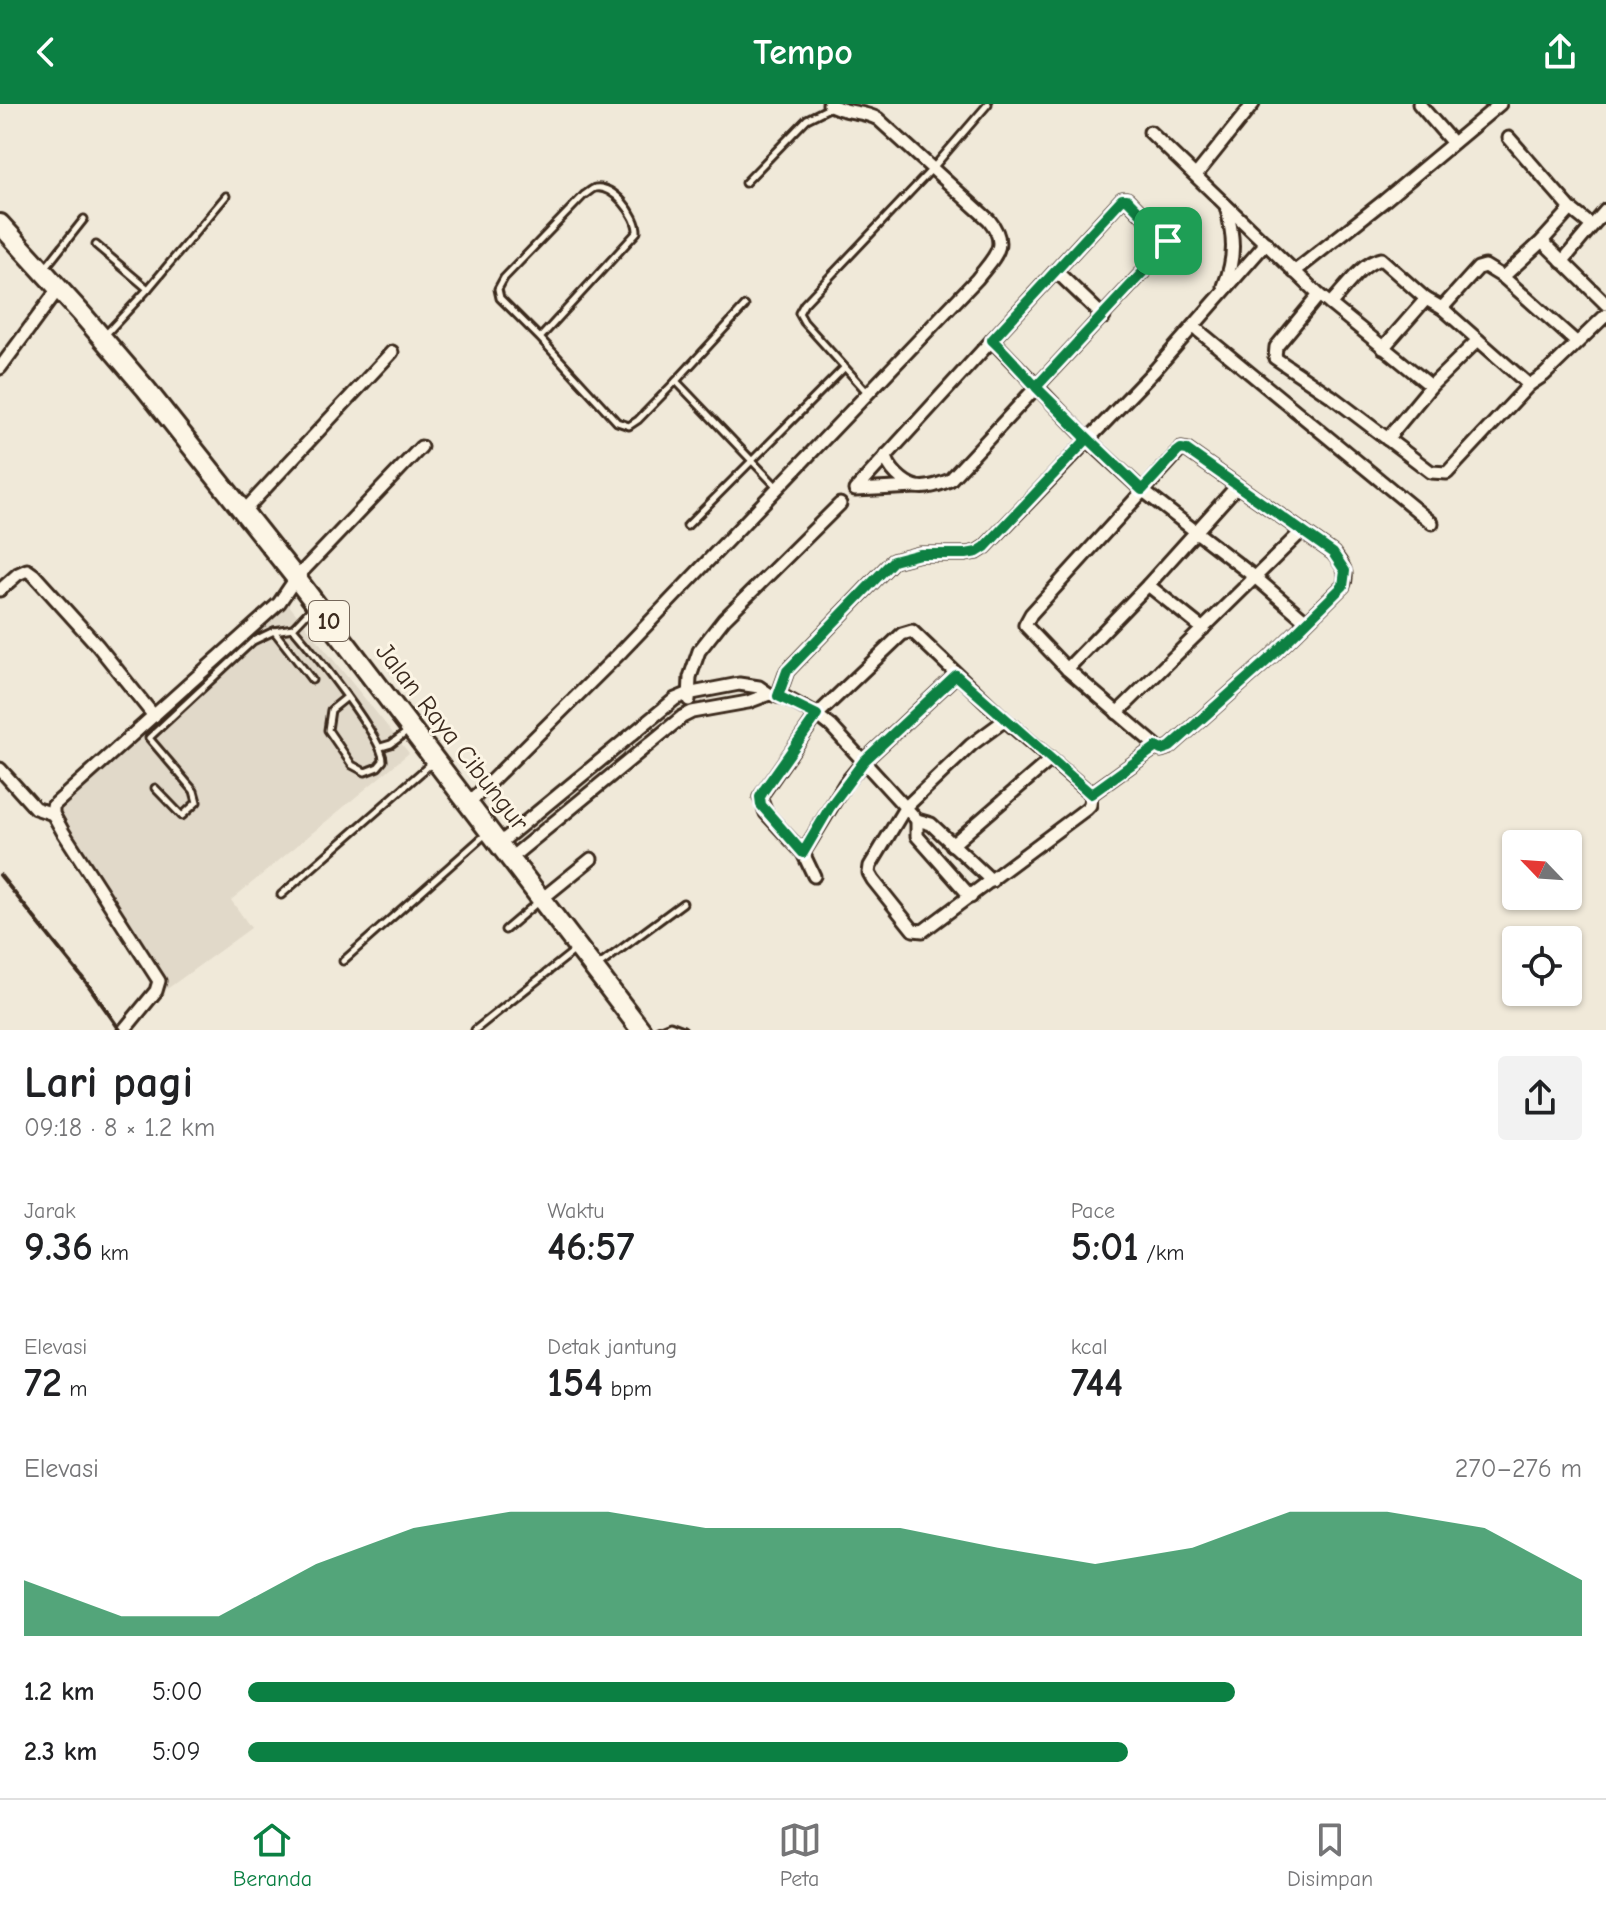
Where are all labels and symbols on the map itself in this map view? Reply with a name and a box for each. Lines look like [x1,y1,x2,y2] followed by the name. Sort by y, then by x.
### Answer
[1134,207,1202,275] pin
[309,601,349,641] road number: 10
[369,637,535,837] street label: Jalan Raya Cibungur
[1502,830,1582,910] north arrow

